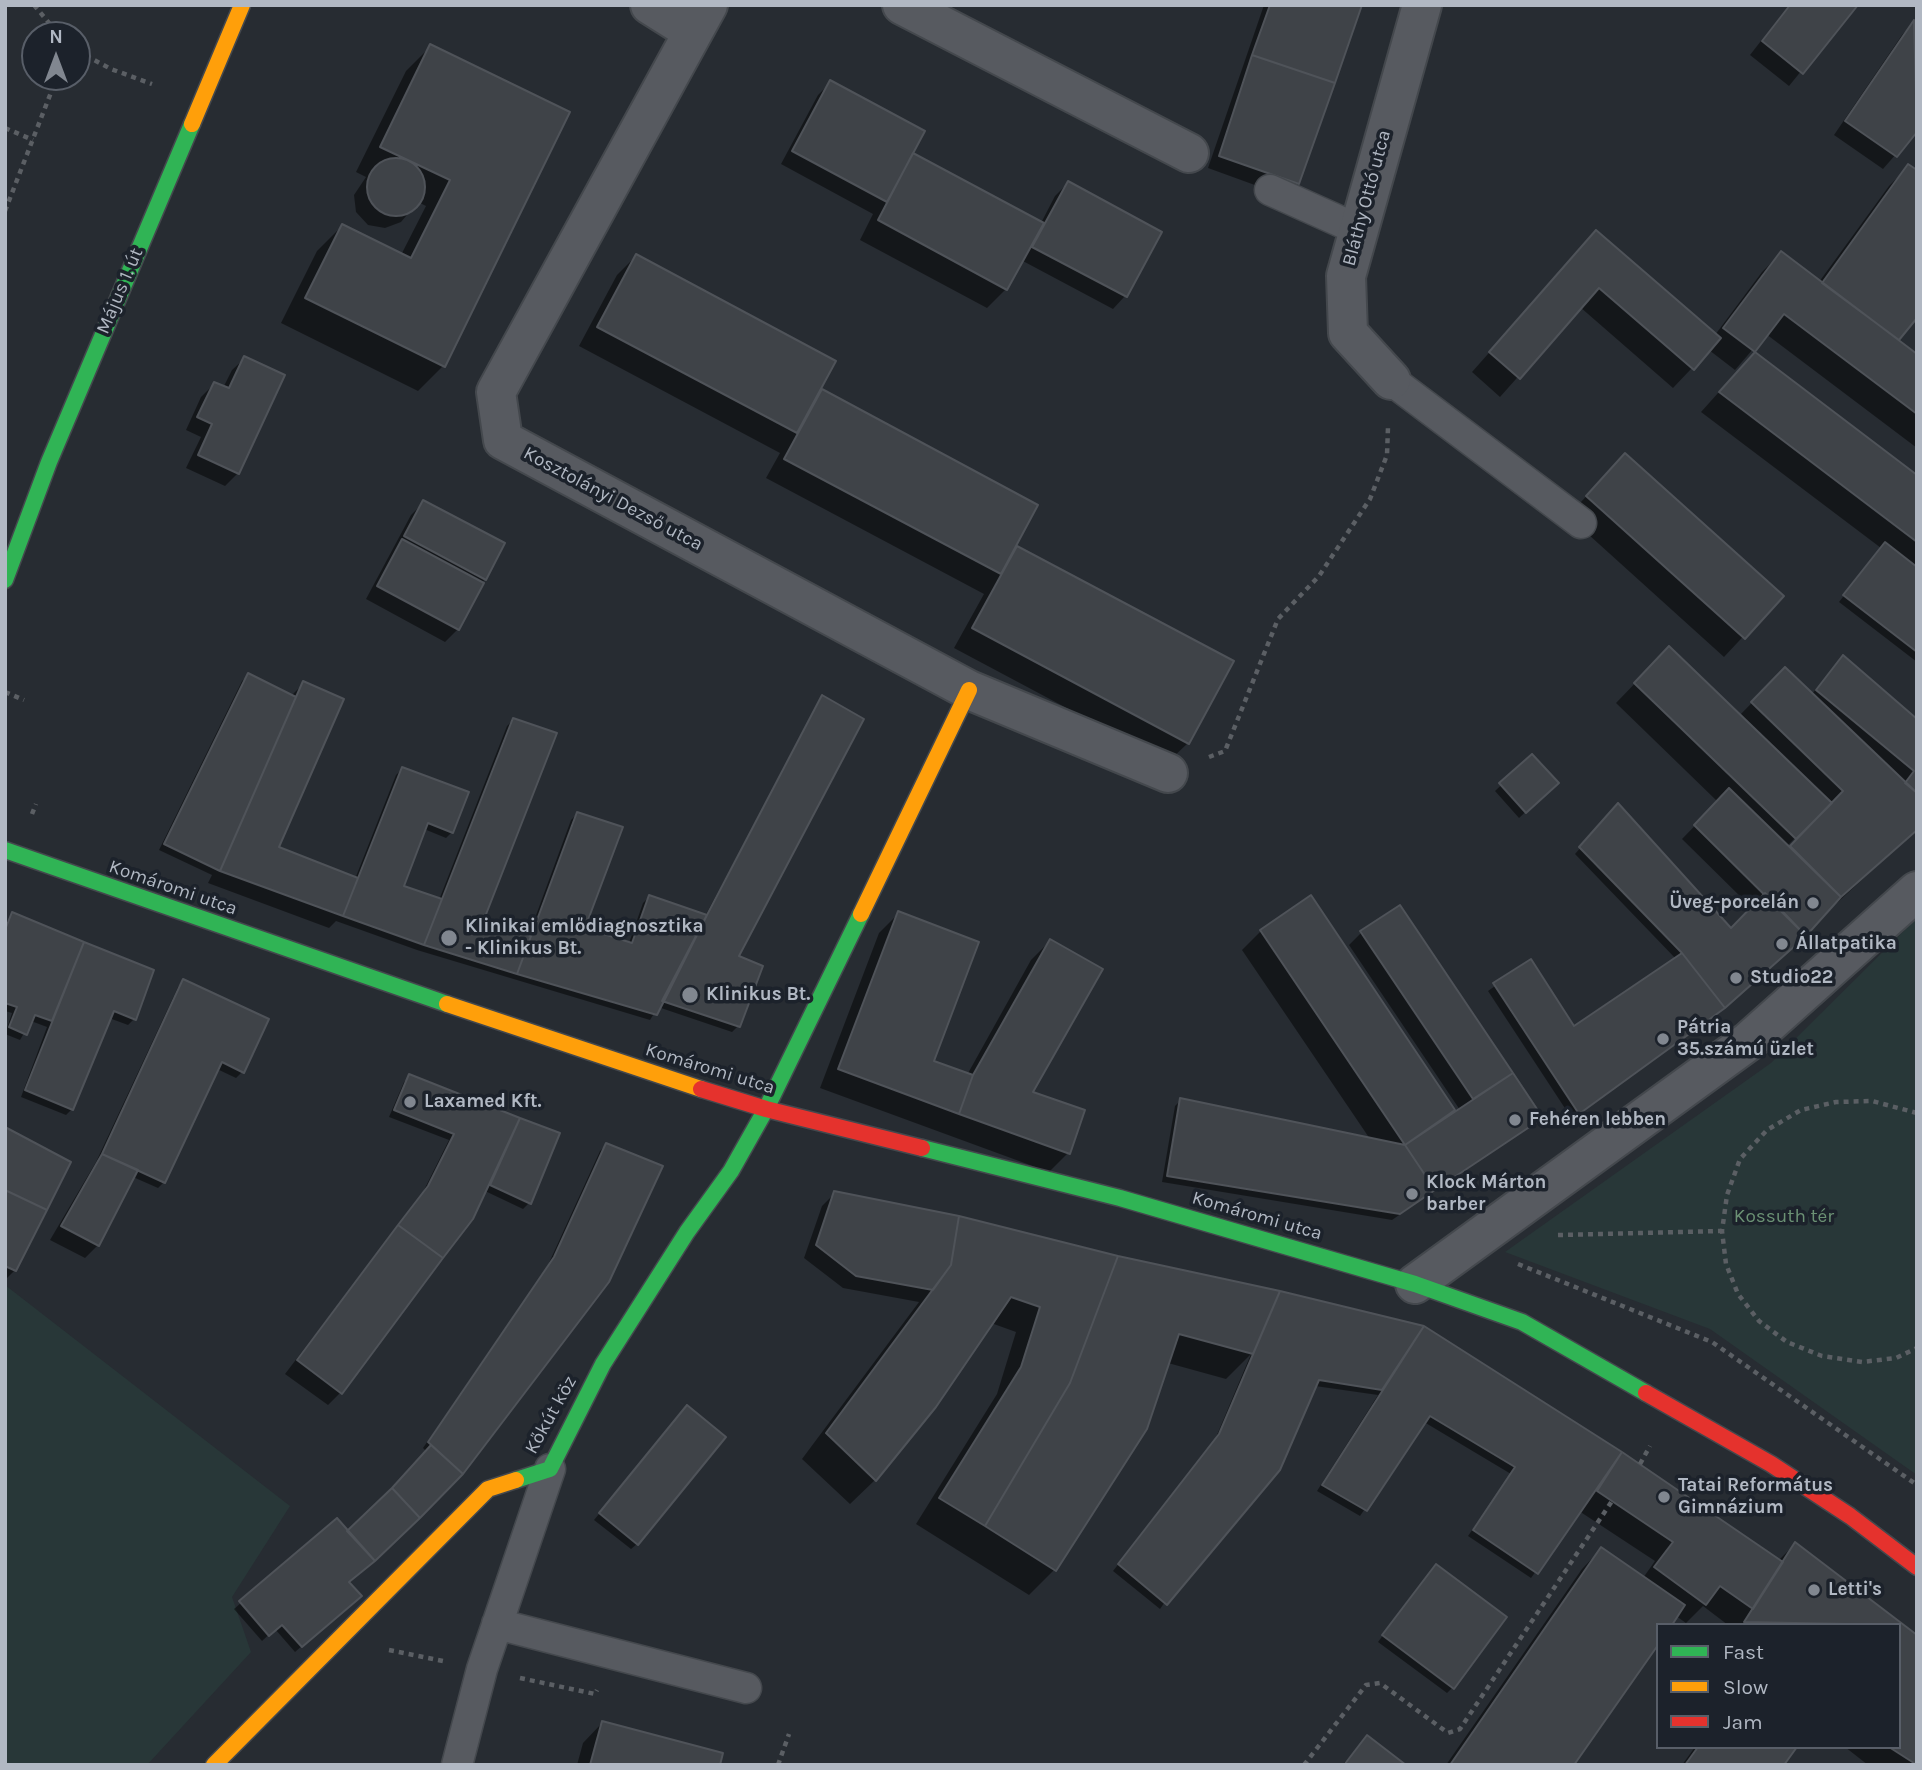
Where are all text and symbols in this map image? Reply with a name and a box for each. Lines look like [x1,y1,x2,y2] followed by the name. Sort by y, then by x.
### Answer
[21,21,91,91] north arrow
[49,26,63,48] text: N
[1338,127,1396,269] street label: Bláthy Ottó utca
[92,245,148,337] street label: Május 1. út
[519,442,707,556] street label: Kosztolányi Dezső utca
[106,855,240,921] street label: Komáromi utca
[1669,892,1799,914] place label: Üveg-porcelán
[1805,895,1821,911] marker: Üveg-porcelán
[465,916,704,960] place label: Klinikai emlődiagnosztika - Klinikus Bt.
[439,928,459,948] marker: Klinikai emlődiagnosztika - Klinikus Bt.
[1796,933,1897,955] place label: Állatpatika
[1774,936,1790,952] marker: Állatpatika
[1750,967,1833,989] place label: Studio22
[1728,970,1744,986] marker: Studio22
[706,984,810,1006] place label: Klinikus Bt.
[680,985,700,1005] marker: Klinikus Bt.
[1677,1017,1814,1061] place label: Pátria 35.számú üzlet
[1655,1031,1671,1047] marker: Pátria 35.számú üzlet
[642,1038,778,1100] street label: Komáromi utca
[424,1091,542,1113] place label: Laxamed Kft.
[402,1094,418,1110] marker: Laxamed Kft.
[1529,1109,1666,1131] place label: Fehéren lebben
[1507,1112,1523,1128] marker: Fehéren lebben
[1426,1172,1546,1216] place label: Klock Márton barber
[1404,1186,1420,1202] marker: Klock Márton barber
[1189,1187,1325,1245] street label: Komáromi utca
[1734,1206,1834,1228] park label: Kossuth tér
[520,1372,582,1458] street label: Kőkút köz
[1678,1475,1833,1519] place label: Tatai Református Gimnázium
[1656,1489,1672,1505] marker: Tatai Református Gimnázium
[1828,1579,1882,1601] place label: Letti's
[1806,1582,1822,1598] marker: Letti's
[1656,1623,1901,1749] legend
[1723,1640,1764,1664] text: Fast
[1723,1675,1768,1699] text: Slow
[1723,1710,1763,1734] text: Jam

